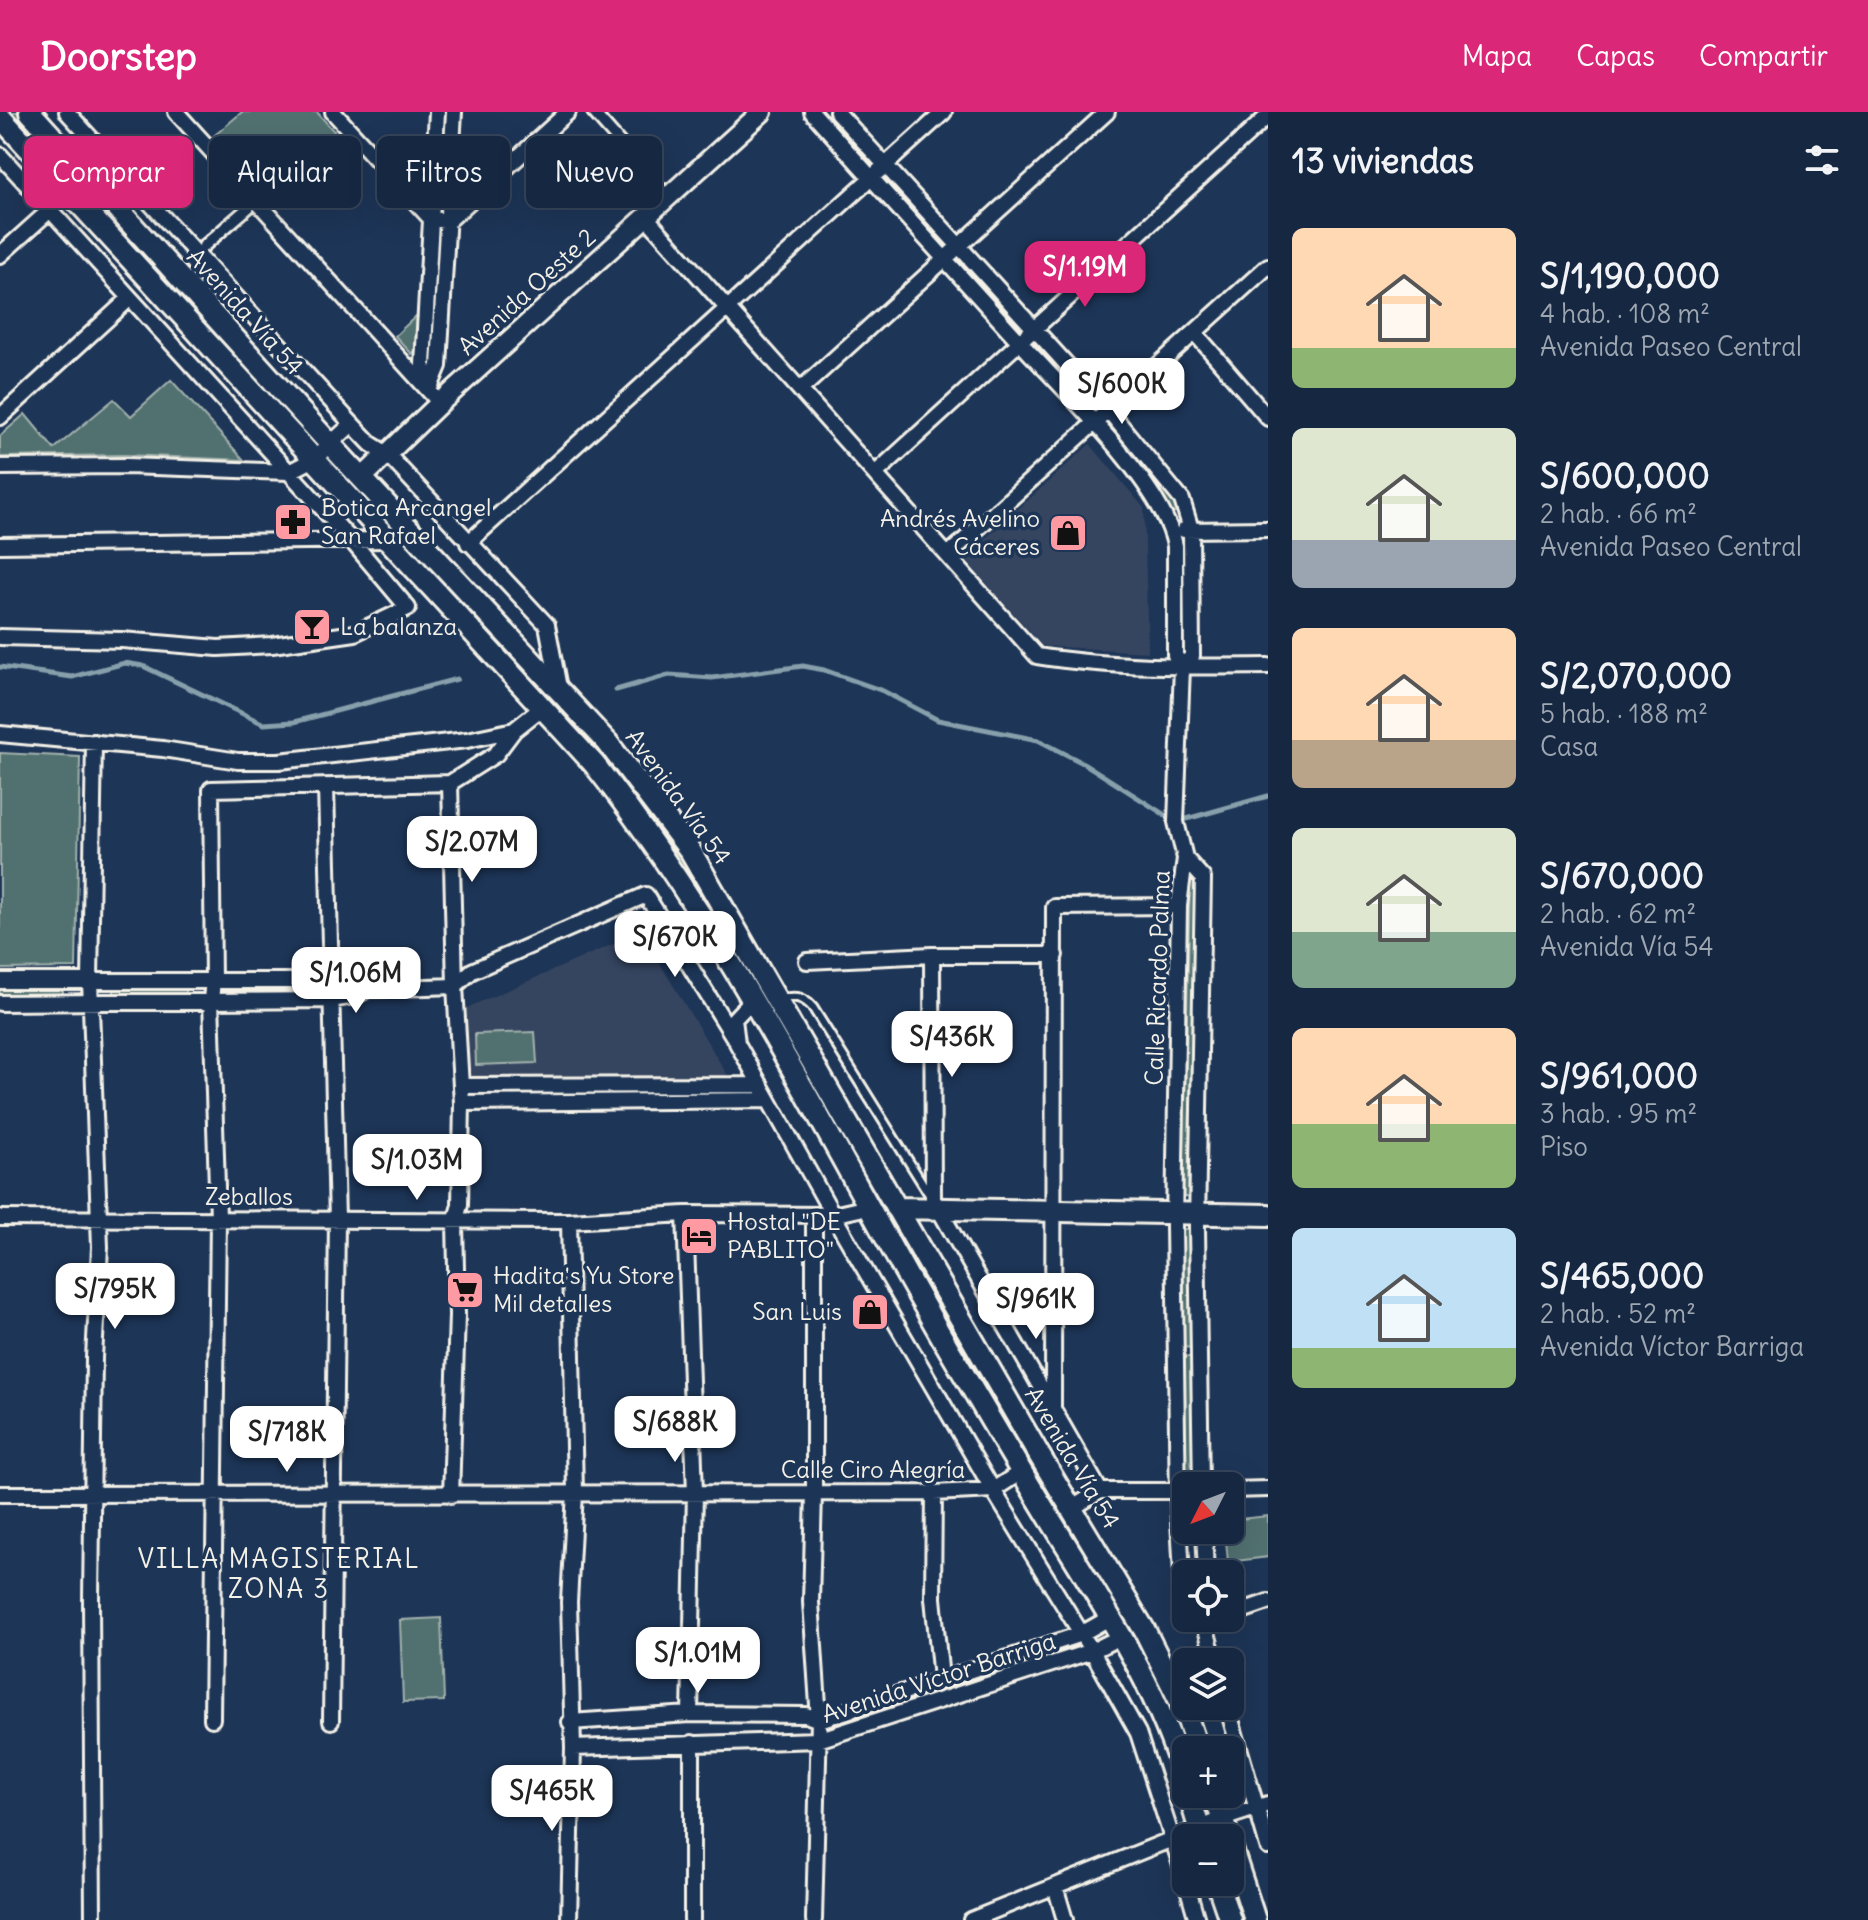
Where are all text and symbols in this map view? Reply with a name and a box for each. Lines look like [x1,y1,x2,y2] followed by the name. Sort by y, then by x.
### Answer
[40,33,197,80] text: Doorstep
[1462,38,1532,74] text: Mapa
[1576,38,1655,74] text: Capas
[1699,38,1828,74] text: Compartir
[24,136,193,208] chip: Comprar
[209,136,361,208] chip: Alquilar
[377,136,510,208] chip: Filtros
[526,136,662,208] chip: Nuevo
[1800,138,1844,182] icon: filters
[1292,139,1474,182] text: 13 viviendas
[451,222,601,361] street label: Avenida Oeste 2
[1011,241,1159,309] pin: S/1.19M
[181,242,310,381] street label: Avenida Vía 54
[1043,250,1127,283] text: S/1.19M
[1540,254,1720,297] text: S/1,190,000
[1356,260,1452,356] icon: home
[1540,297,1710,330] text: 4 hab. · 108 m²
[1540,330,1802,363] text: Avenida Paseo Central
[1057,358,1187,426] pin: S/600K
[1077,367,1167,400] text: S/600K
[1540,454,1710,497] text: S/600,000
[1356,460,1452,556] icon: home
[321,492,491,550] place label: Botica Arcangel San Rafael
[1540,497,1697,530] text: 2 hab. · 66 m²
[272,501,314,543] pharmacy icon: Botica Arcangel San Rafael
[880,503,1040,561] place label: Andrés Avelino Cáceres
[1047,512,1089,554] shop icon: Andrés Avelino Cáceres
[1540,530,1802,563] text: Avenida Paseo Central
[291,606,333,648] bar icon: La balanza
[340,611,457,641] place label: La balanza
[1540,654,1732,697] text: S/2,070,000
[1356,660,1452,756] icon: home
[1540,697,1708,730] text: 5 hab. · 188 m²
[620,723,738,870] street label: Avenida Vía 54
[1540,730,1598,763] text: Casa
[398,816,546,884] pin: S/2.07M
[425,825,519,858] text: S/2.07M
[1540,854,1704,897] text: S/670,000
[1356,860,1452,956] icon: home
[1138,870,1176,1086] street label: Calle Ricardo Palma
[1540,897,1696,930] text: 2 hab. · 62 m²
[610,911,740,979] pin: S/670K
[633,920,717,953] text: S/670K
[1540,930,1713,963] text: Avenida Vía 54
[282,947,430,1015] pin: S/1.06M
[310,956,402,989] text: S/1.06M
[887,1011,1017,1079] pin: S/436K
[910,1020,994,1053] text: S/436K
[1540,1054,1698,1097] text: S/961,000
[1356,1060,1452,1156] icon: home
[1540,1097,1697,1130] text: 3 hab. · 95 m²
[1540,1130,1588,1163] text: Piso
[343,1134,491,1202] pin: S/1.03M
[371,1143,463,1176] text: S/1.03M
[205,1181,293,1211] street label: Zeballos
[727,1206,841,1264] place label: Hostal "DE PABLITO"
[678,1215,720,1257] hotel icon: Hostal "DE PABLITO"
[1540,1254,1704,1297] text: S/465,000
[493,1260,675,1318] place label: Hadita's Yu Store Mil detalles
[1356,1260,1452,1356] icon: home
[50,1263,180,1331] pin: S/795K
[444,1269,486,1311] supermarket icon: Hadita's Yu Store Mil detalles
[74,1272,156,1305] text: S/795K
[971,1273,1101,1341] pin: S/961K
[996,1282,1076,1315] text: S/961K
[849,1291,891,1333] shop icon: San Luis
[752,1296,842,1326] place label: San Luis
[1540,1297,1696,1330] text: 2 hab. · 52 m²
[1540,1330,1804,1363] text: Avenida Víctor Barriga
[1019,1381,1127,1534] street label: Avenida Vía 54
[610,1396,740,1464] pin: S/688K
[633,1405,717,1438] text: S/688K
[222,1406,352,1474] pin: S/718K
[248,1415,326,1448] text: S/718K
[781,1454,965,1484] street label: Calle Ciro Alegría
[1172,1472,1244,1544] north arrow
[1172,1472,1244,1896] map controls
[138,1542,420,1605] district label: VILLA MAGISTERIAL ZONA 3
[1172,1560,1244,1632] button: locate
[818,1625,1059,1729] street label: Avenida Víctor Barriga
[624,1627,772,1695] pin: S/1.01M
[654,1636,742,1669] text: S/1.01M
[1172,1648,1244,1720] button: layers
[1172,1736,1244,1808] button: +
[487,1765,617,1833] pin: S/465K
[510,1774,594,1807] text: S/465K
[1172,1824,1244,1896] button: −

